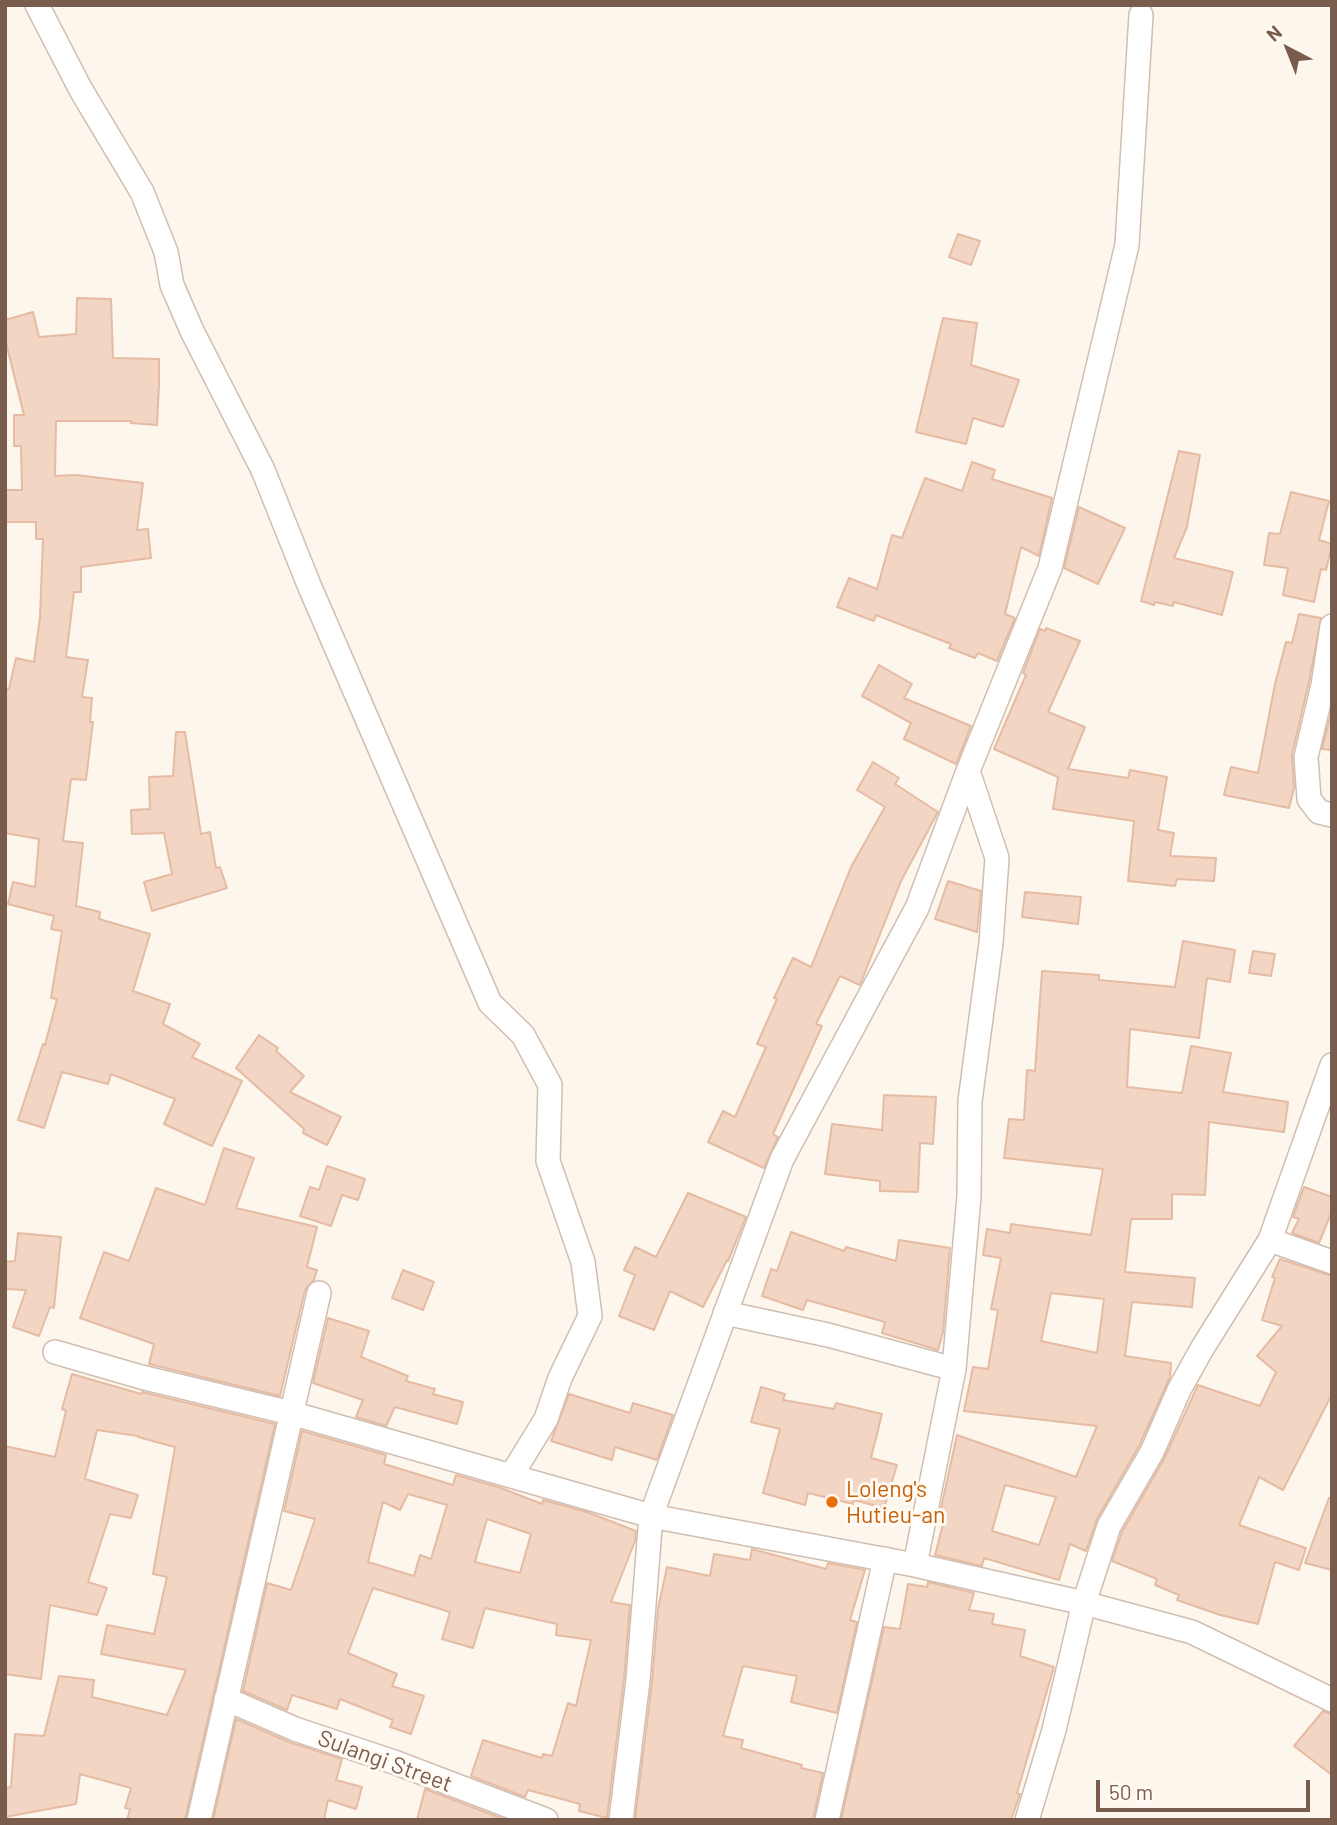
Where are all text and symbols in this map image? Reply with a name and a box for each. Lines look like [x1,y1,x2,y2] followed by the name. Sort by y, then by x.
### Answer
[1253,14,1323,84] north arrow
[1261,20,1286,46] text: N
[846,1475,945,1529] place label: Loleng's Hutieu-an
[824,1494,840,1510] marker: Loleng's Hutieu-an
[314,1724,456,1798] street label: Sulangi Street
[1099,1766,1312,1810] scale bar
[1109,1779,1153,1804] text: 50 m

